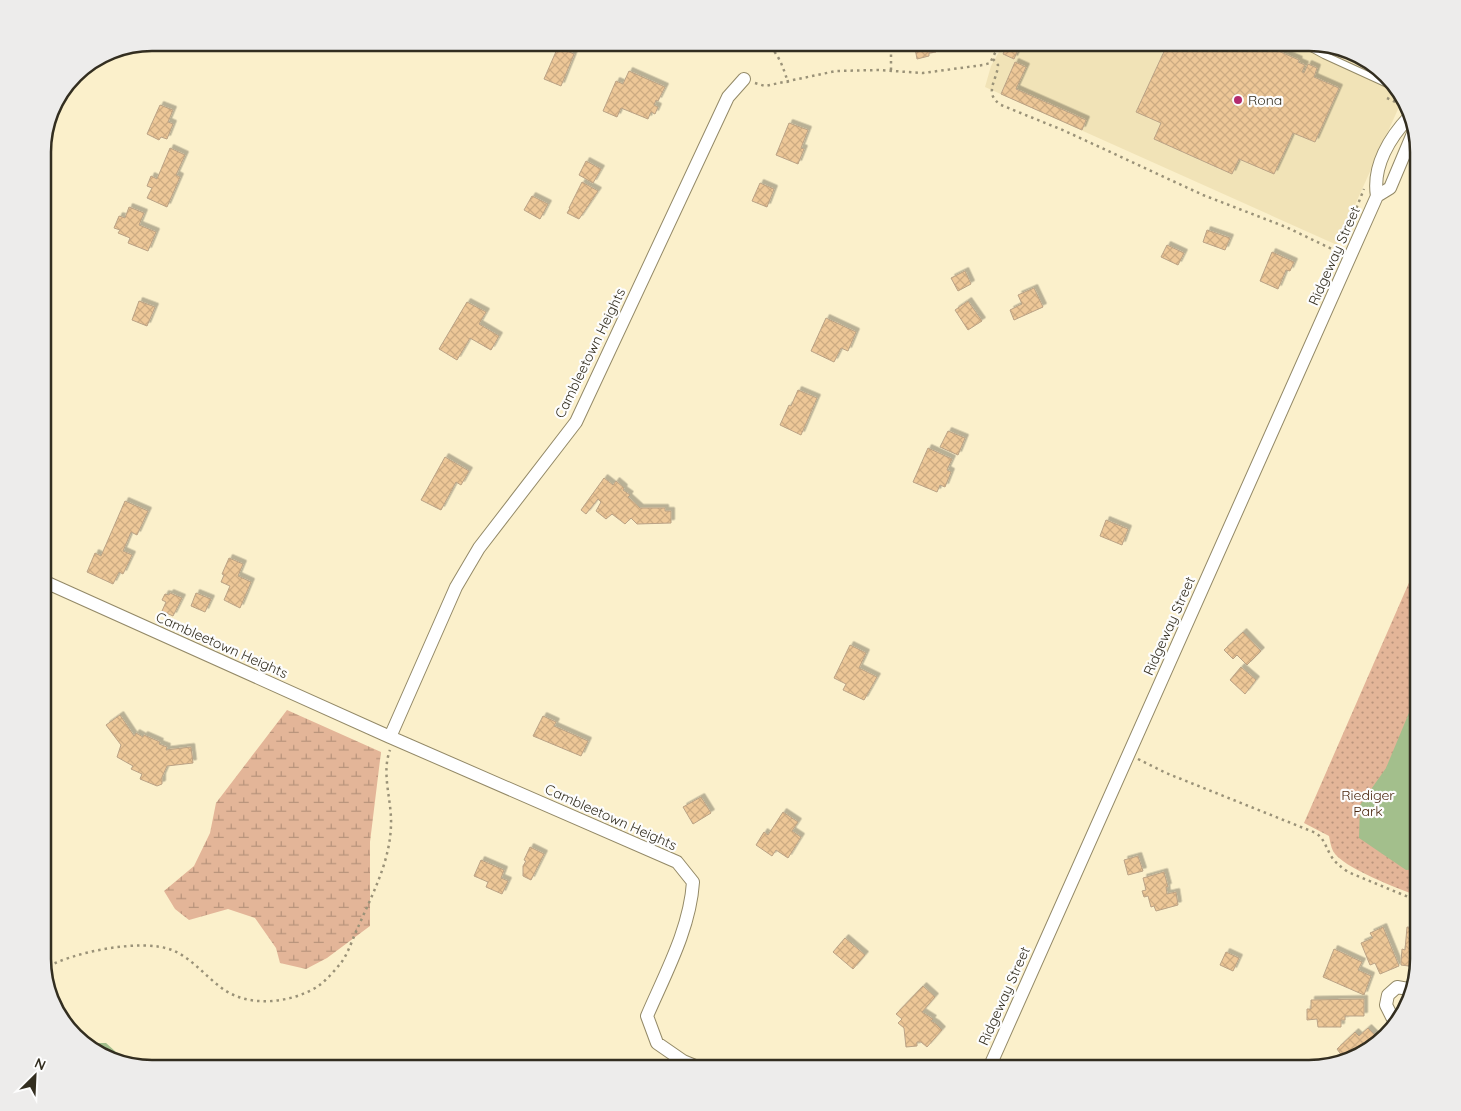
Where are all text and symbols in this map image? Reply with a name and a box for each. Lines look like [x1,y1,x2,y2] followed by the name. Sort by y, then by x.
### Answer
[1248,91,1282,109] place label: Rona
[1232,94,1244,106] marker: Rona
[1304,204,1364,308] street label: Ridgeway Street
[551,285,629,421] street label: Cambleetown Heights
[1139,574,1199,678] street label: Ridgeway Street
[153,608,291,682] street label: Cambleetown Heights
[542,780,680,854] street label: Cambleetown Heights
[1341,786,1395,820] park label: Riediger Park
[974,944,1034,1048] street label: Ridgeway Street
[10,1051,60,1101] north arrow
[32,1054,49,1074] text: N

